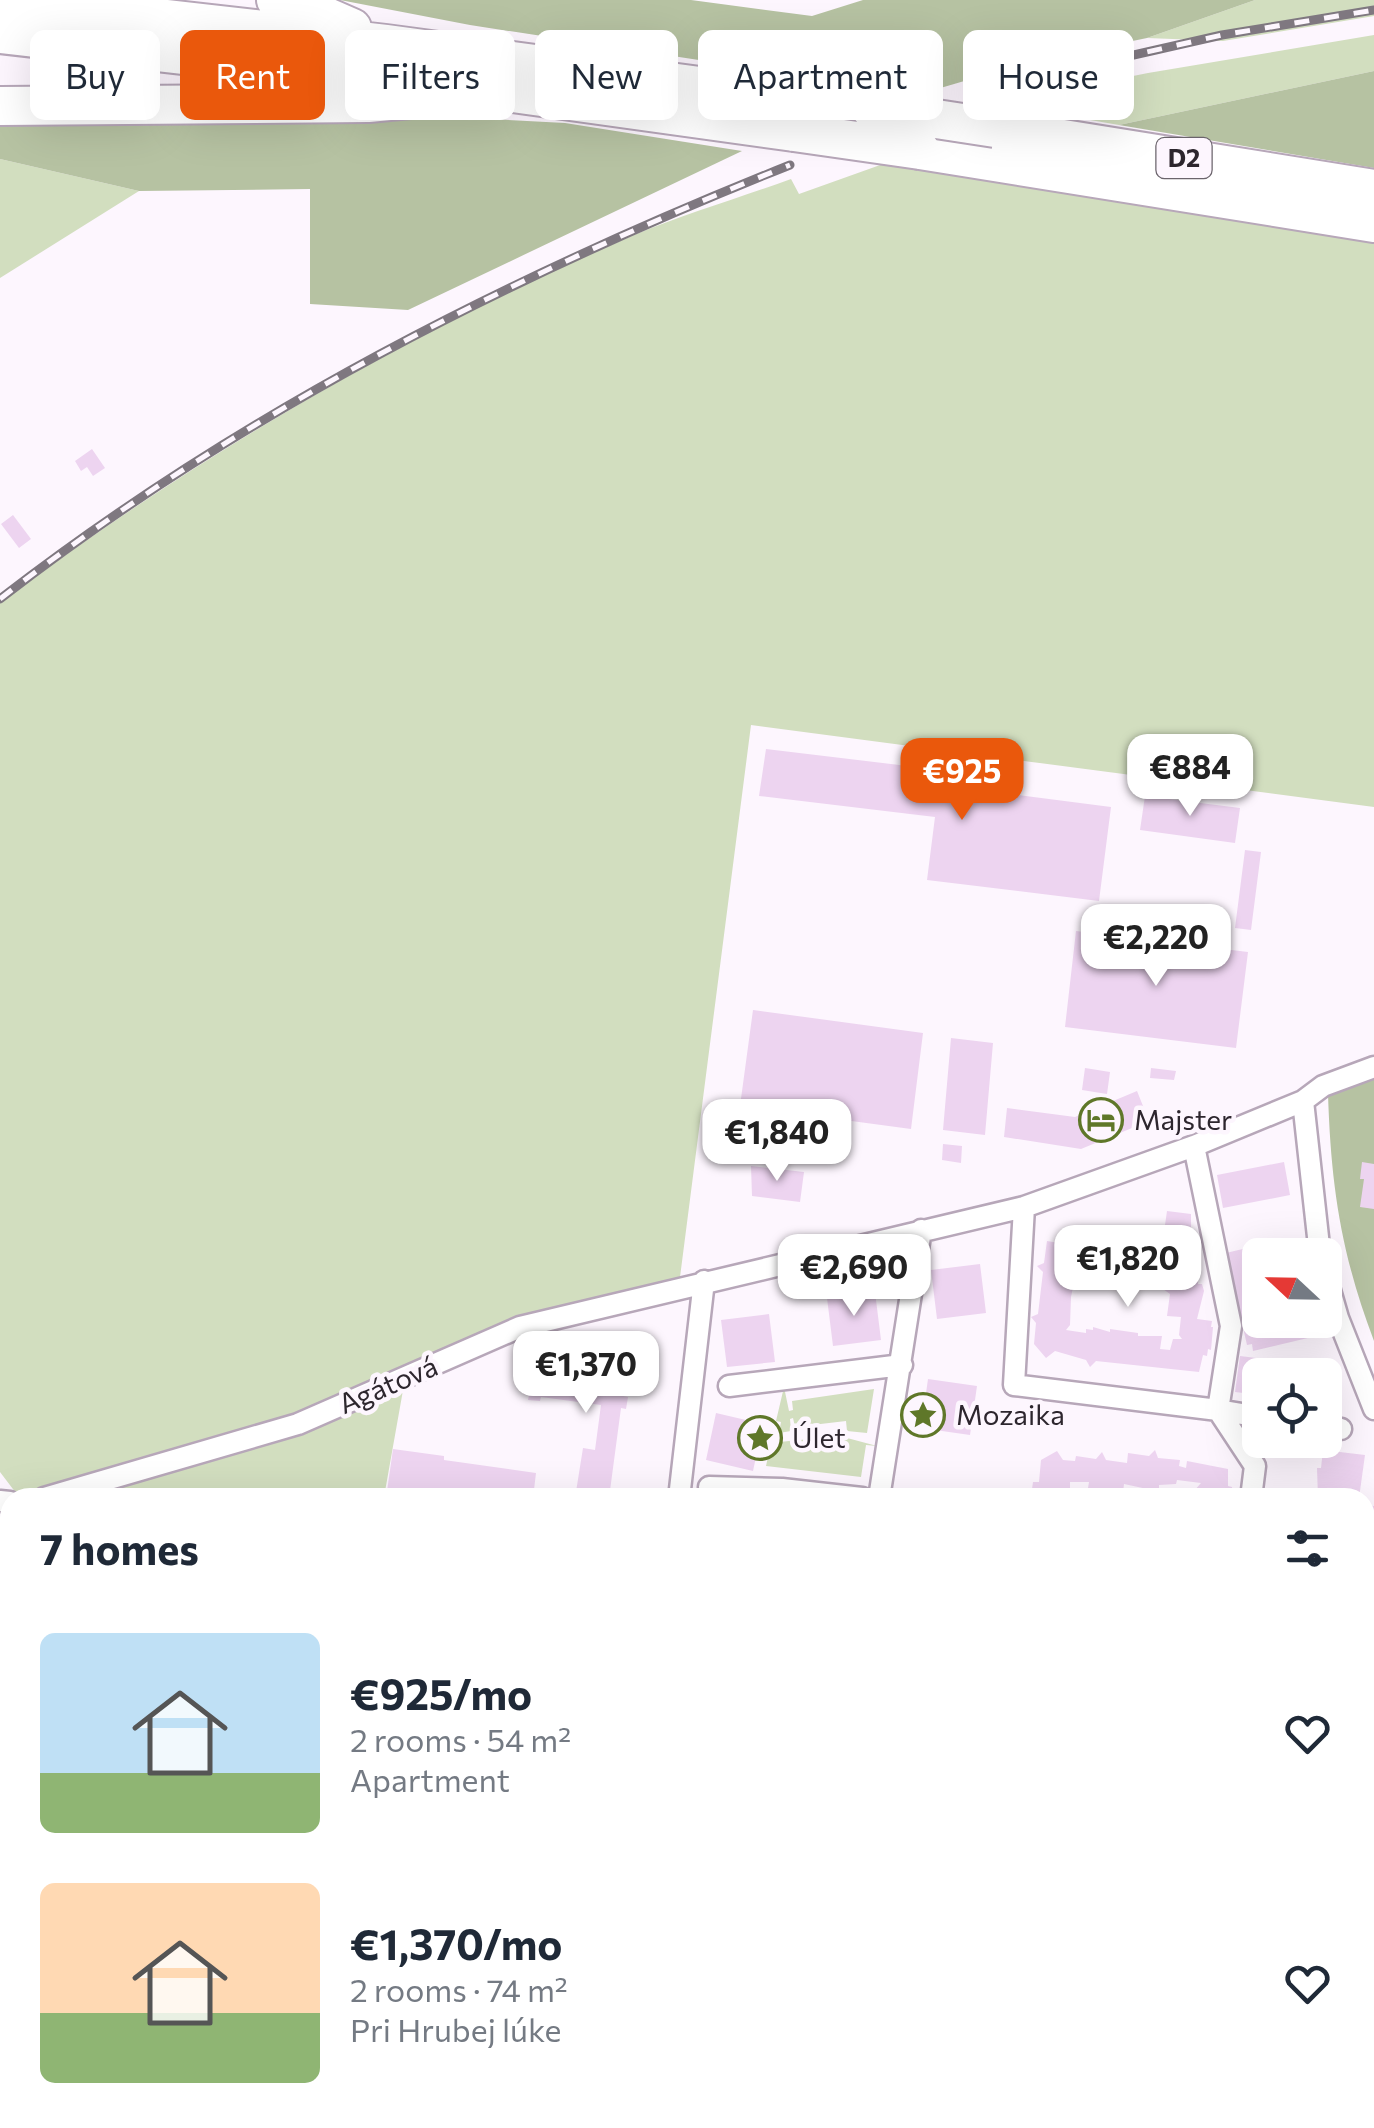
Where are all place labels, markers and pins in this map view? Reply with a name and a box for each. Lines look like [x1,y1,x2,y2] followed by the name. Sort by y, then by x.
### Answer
[1131,734,1249,819] pin: €884
[903,738,1021,823] pin: €925
[1075,904,1237,989] pin: €2,220
[1078,1097,1124,1143] hotel icon: Majster
[696,1099,858,1184] pin: €1,840
[1134,1102,1232,1136] place label: Majster
[1047,1225,1209,1310] pin: €1,820
[773,1234,935,1319] pin: €2,690
[505,1331,667,1416] pin: €1,370
[900,1392,946,1438] place icon: Mozaika
[956,1397,1065,1431] place label: Mozaika
[737,1415,783,1461] place icon: Úlet
[792,1420,846,1454] place label: Úlet

